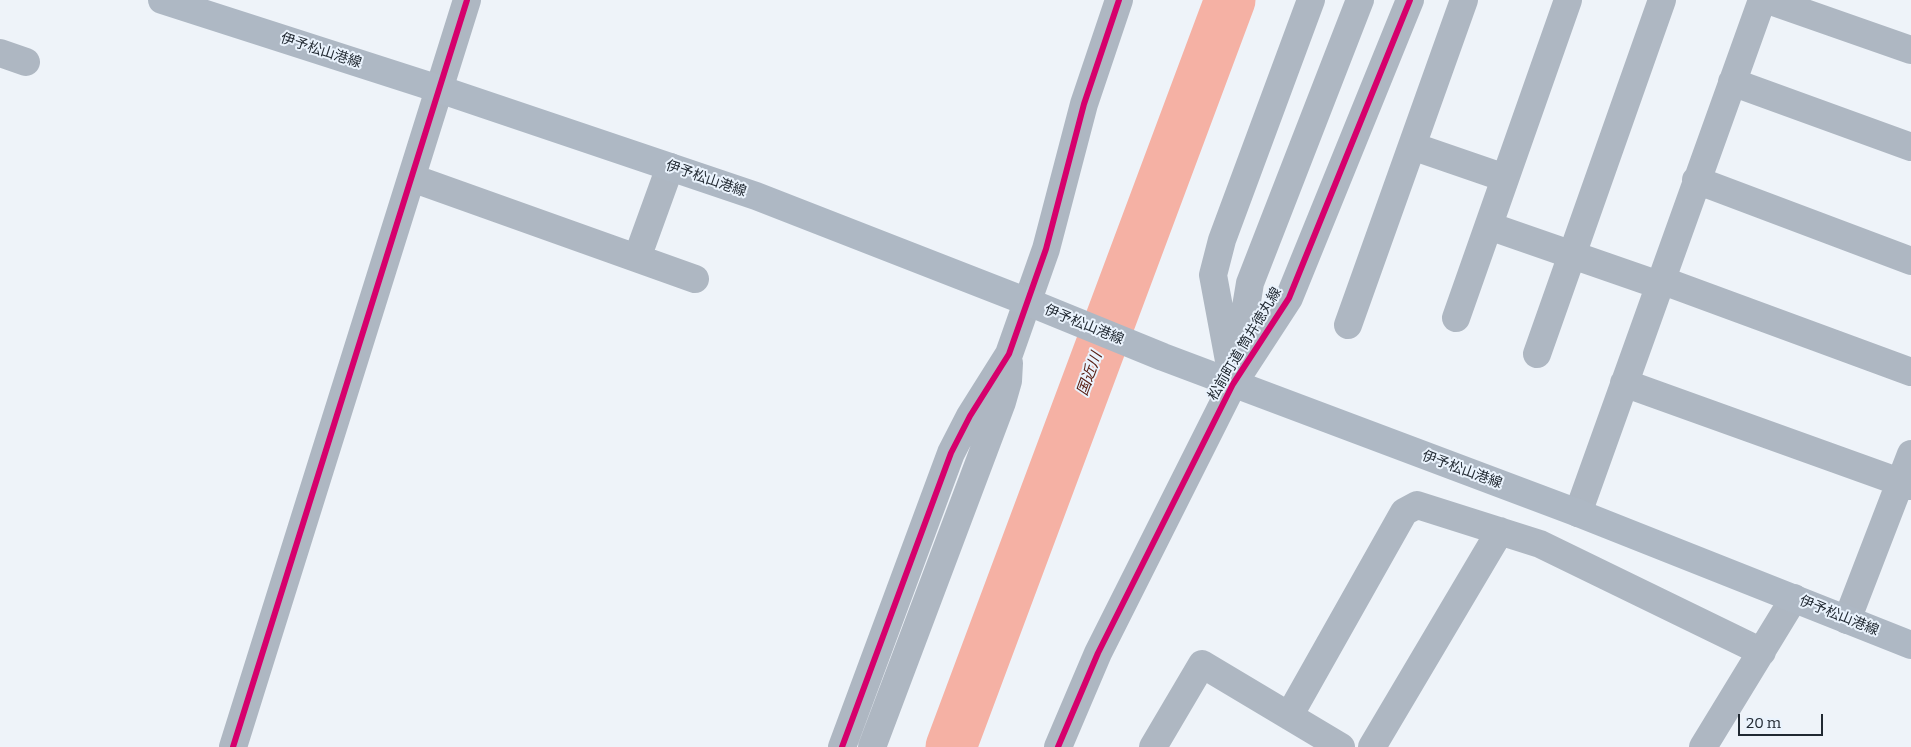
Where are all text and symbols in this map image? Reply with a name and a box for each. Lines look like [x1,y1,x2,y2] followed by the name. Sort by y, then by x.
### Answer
[278,30,364,72] street label: 伊予松山港線
[664,157,748,201] street label: 伊予松山港線
[1205,284,1285,404] street label: 松前町道 筒井徳丸線
[1042,301,1126,349] street label: 伊予松山港線
[1074,350,1106,398] water label: 国近川
[1420,448,1504,492] street label: 伊予松山港線
[1797,592,1881,640] street label: 伊予松山港線
[1741,704,1826,736] scale bar
[1746,714,1781,732] text: 20 m

